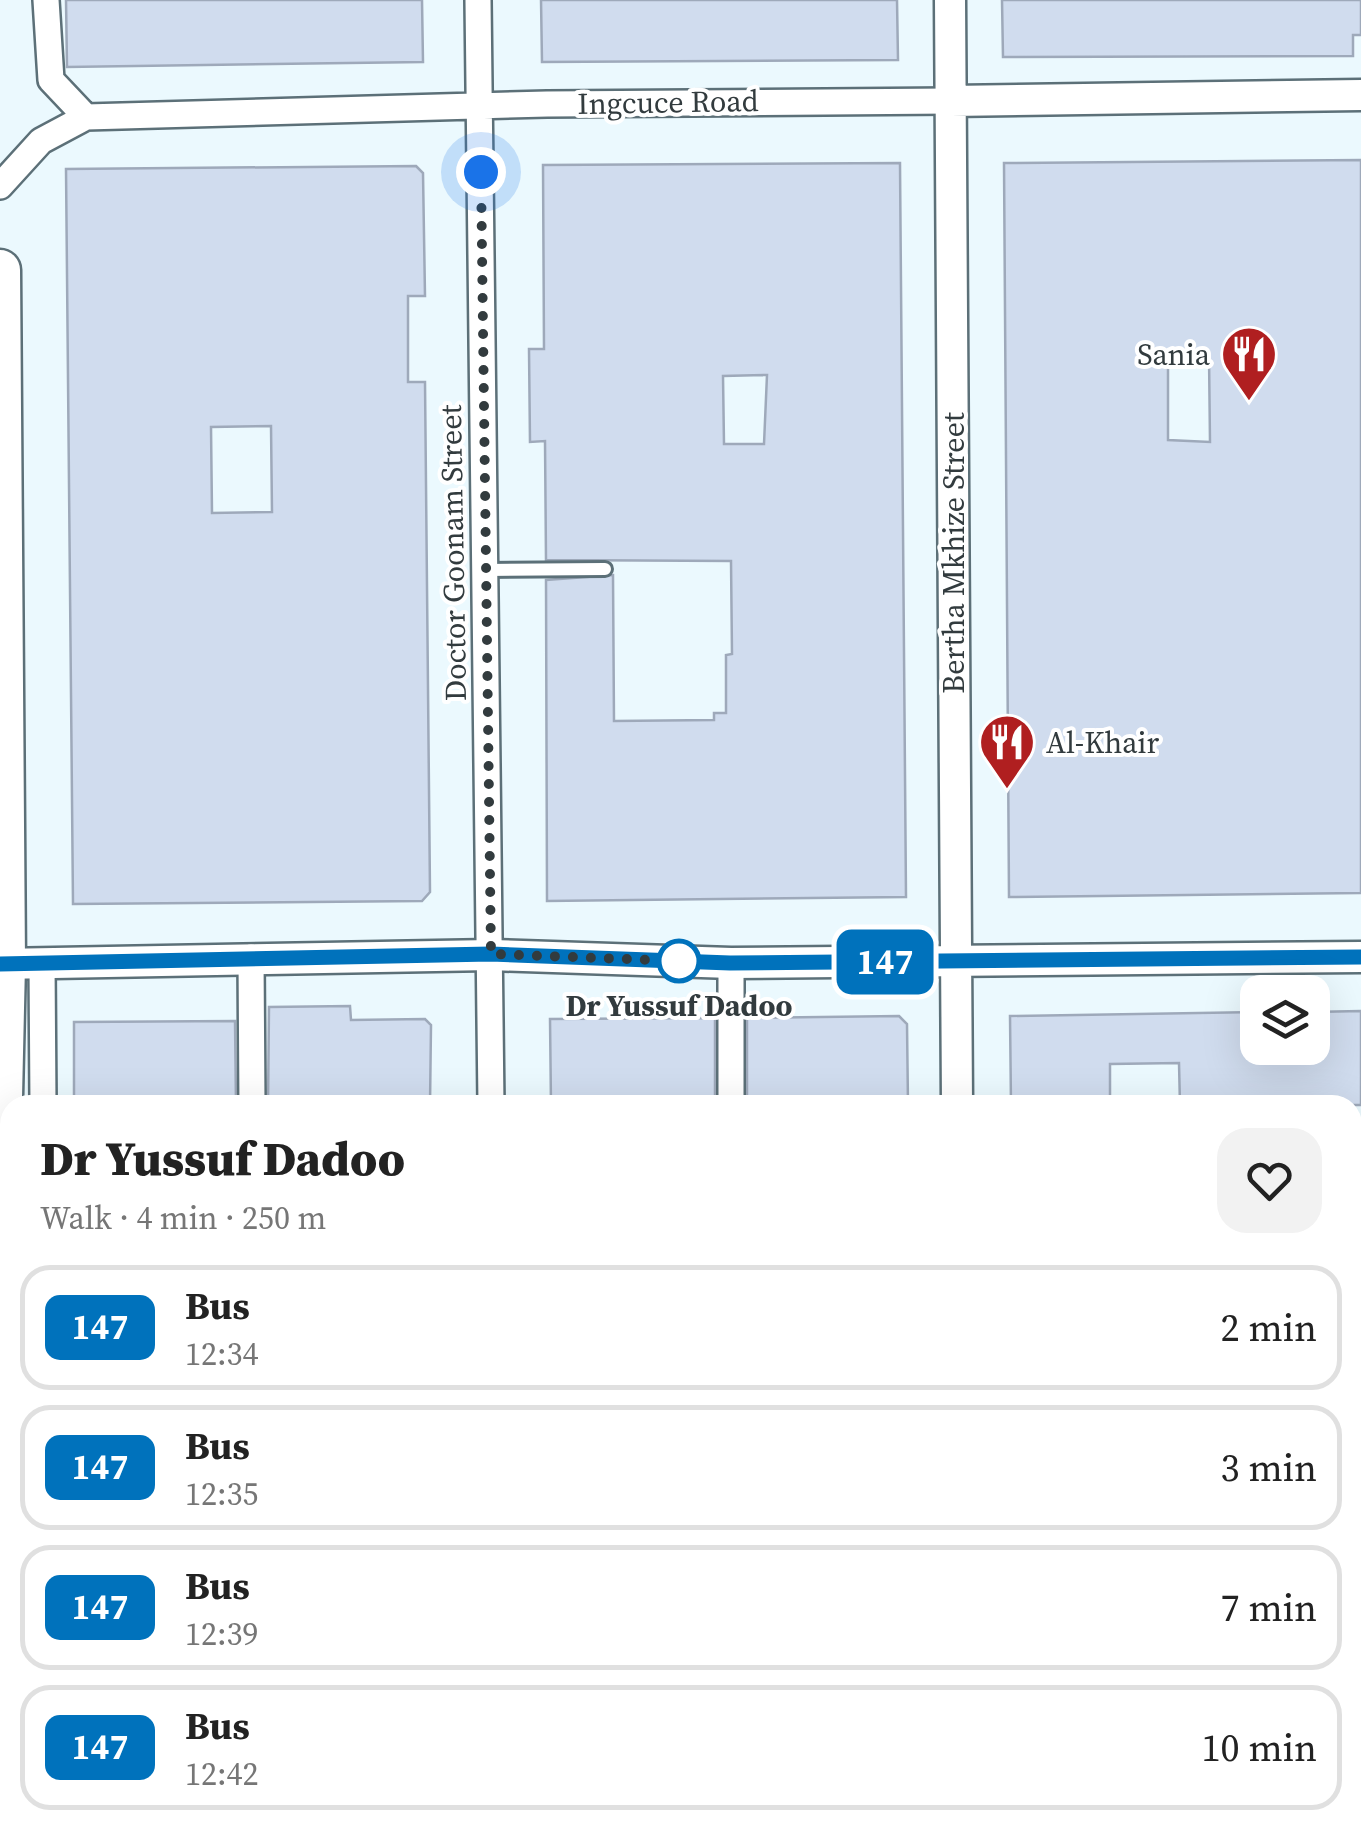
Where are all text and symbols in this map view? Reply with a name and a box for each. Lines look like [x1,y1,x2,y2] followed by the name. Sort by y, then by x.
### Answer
[577,80,759,124] street label: Ingcuce Road
[456,147,506,197] your location
[1219,324,1279,403] restaurant icon: Sania
[1137,334,1211,375] place label: Sania
[430,404,476,702] street label: Doctor Goonam Street
[933,412,974,694] street label: Bertha Mkhize Street
[977,712,1037,791] restaurant icon: Al-Khair
[1046,722,1159,763] place label: Al-Khair
[828,930,942,994] line badge: 147
[857,938,913,986] text: 147
[658,940,700,982] marker: Dr Yussuf Dadoo
[1240,975,1330,1065] map controls
[1240,975,1330,1065] button: layers
[565,985,793,1026] place label: Dr Yussuf Dadoo
[40,1125,405,1191] text: Dr Yussuf Dadoo
[1217,1128,1322,1233] button: heart
[40,1196,326,1240] text: Walk · 4 min · 250 m
[185,1280,250,1332] text: Bus
[1221,1302,1317,1354] text: 2 min
[72,1303,128,1351] text: 147
[185,1332,259,1376] text: 12:34
[185,1420,250,1472] text: Bus
[1221,1442,1317,1494] text: 3 min
[72,1443,128,1491] text: 147
[185,1472,259,1516] text: 12:35
[185,1560,250,1612] text: Bus
[1221,1582,1317,1634] text: 7 min
[72,1583,128,1631] text: 147
[185,1612,259,1656] text: 12:39
[185,1700,250,1752] text: Bus
[1202,1722,1317,1774] text: 10 min
[72,1723,128,1771] text: 147
[185,1752,259,1796] text: 12:42

